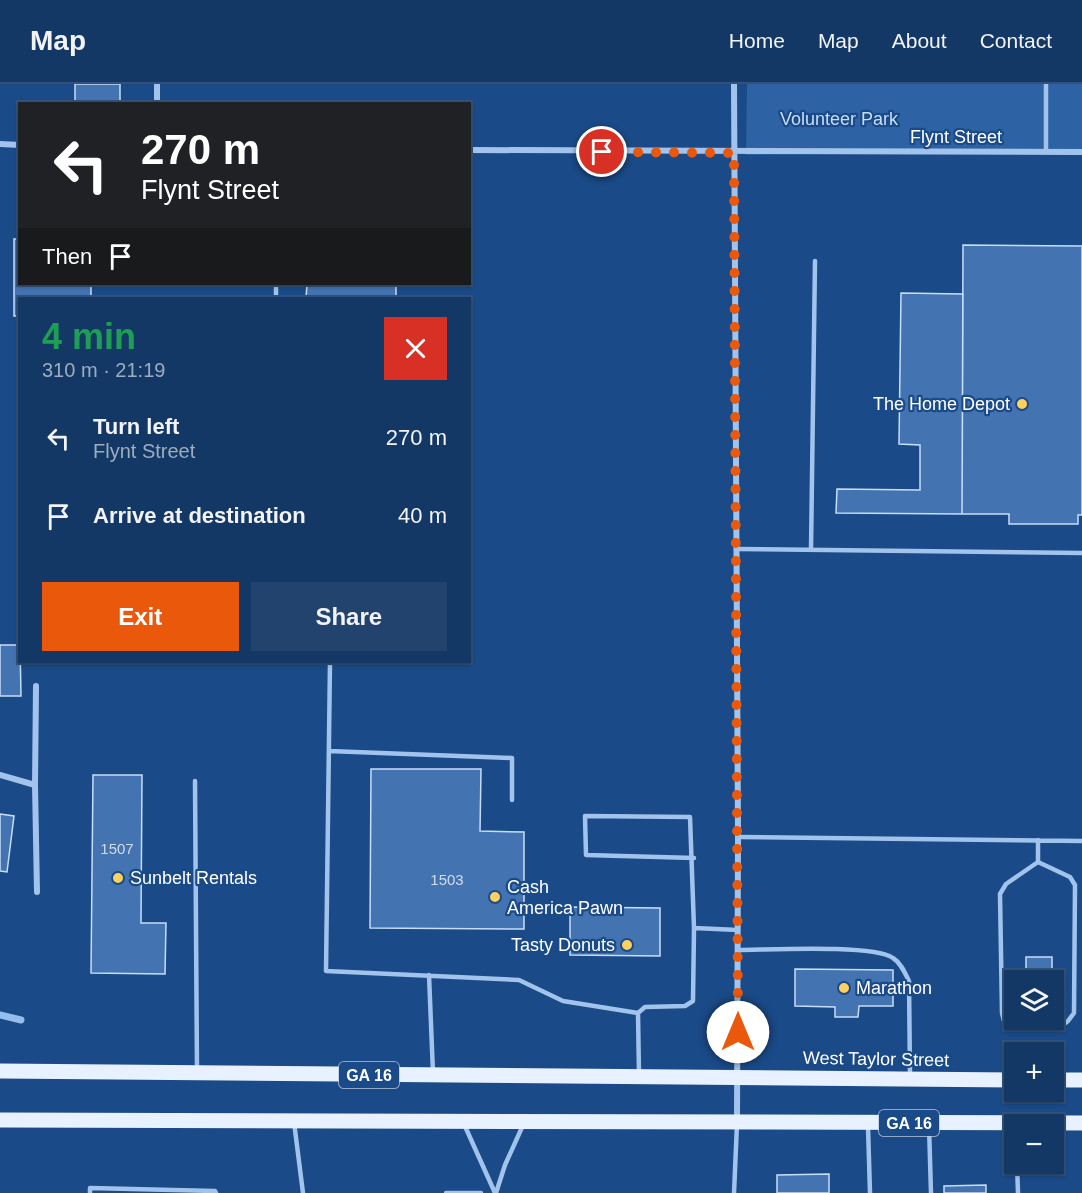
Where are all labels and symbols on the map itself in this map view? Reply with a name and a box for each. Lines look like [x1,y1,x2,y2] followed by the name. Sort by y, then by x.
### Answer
[780,109,899,129] park label: Volunteer Park
[576,126,627,177] pin
[910,127,1002,147] street label: Flynt Street
[873,394,1010,414] place label: The Home Depot
[1015,397,1029,411] marker: The Home Depot
[100,840,134,857] house number: 1507
[130,868,257,888] place label: Sunbelt Rentals
[111,871,125,885] marker: Sunbelt Rentals
[430,871,464,888] house number: 1503
[507,877,623,918] place label: Cash America Pawn
[488,890,502,904] marker: Cash America Pawn
[511,935,615,955] place label: Tasty Donuts
[620,938,634,952] marker: Tasty Donuts
[856,978,932,998] place label: Marathon
[837,981,851,995] marker: Marathon
[706,1000,770,1064] position arrow
[803,1048,949,1070] street label: West Taylor Street
[339,1062,399,1088] road number: GA 16
[879,1110,939,1136] road number: GA 16

